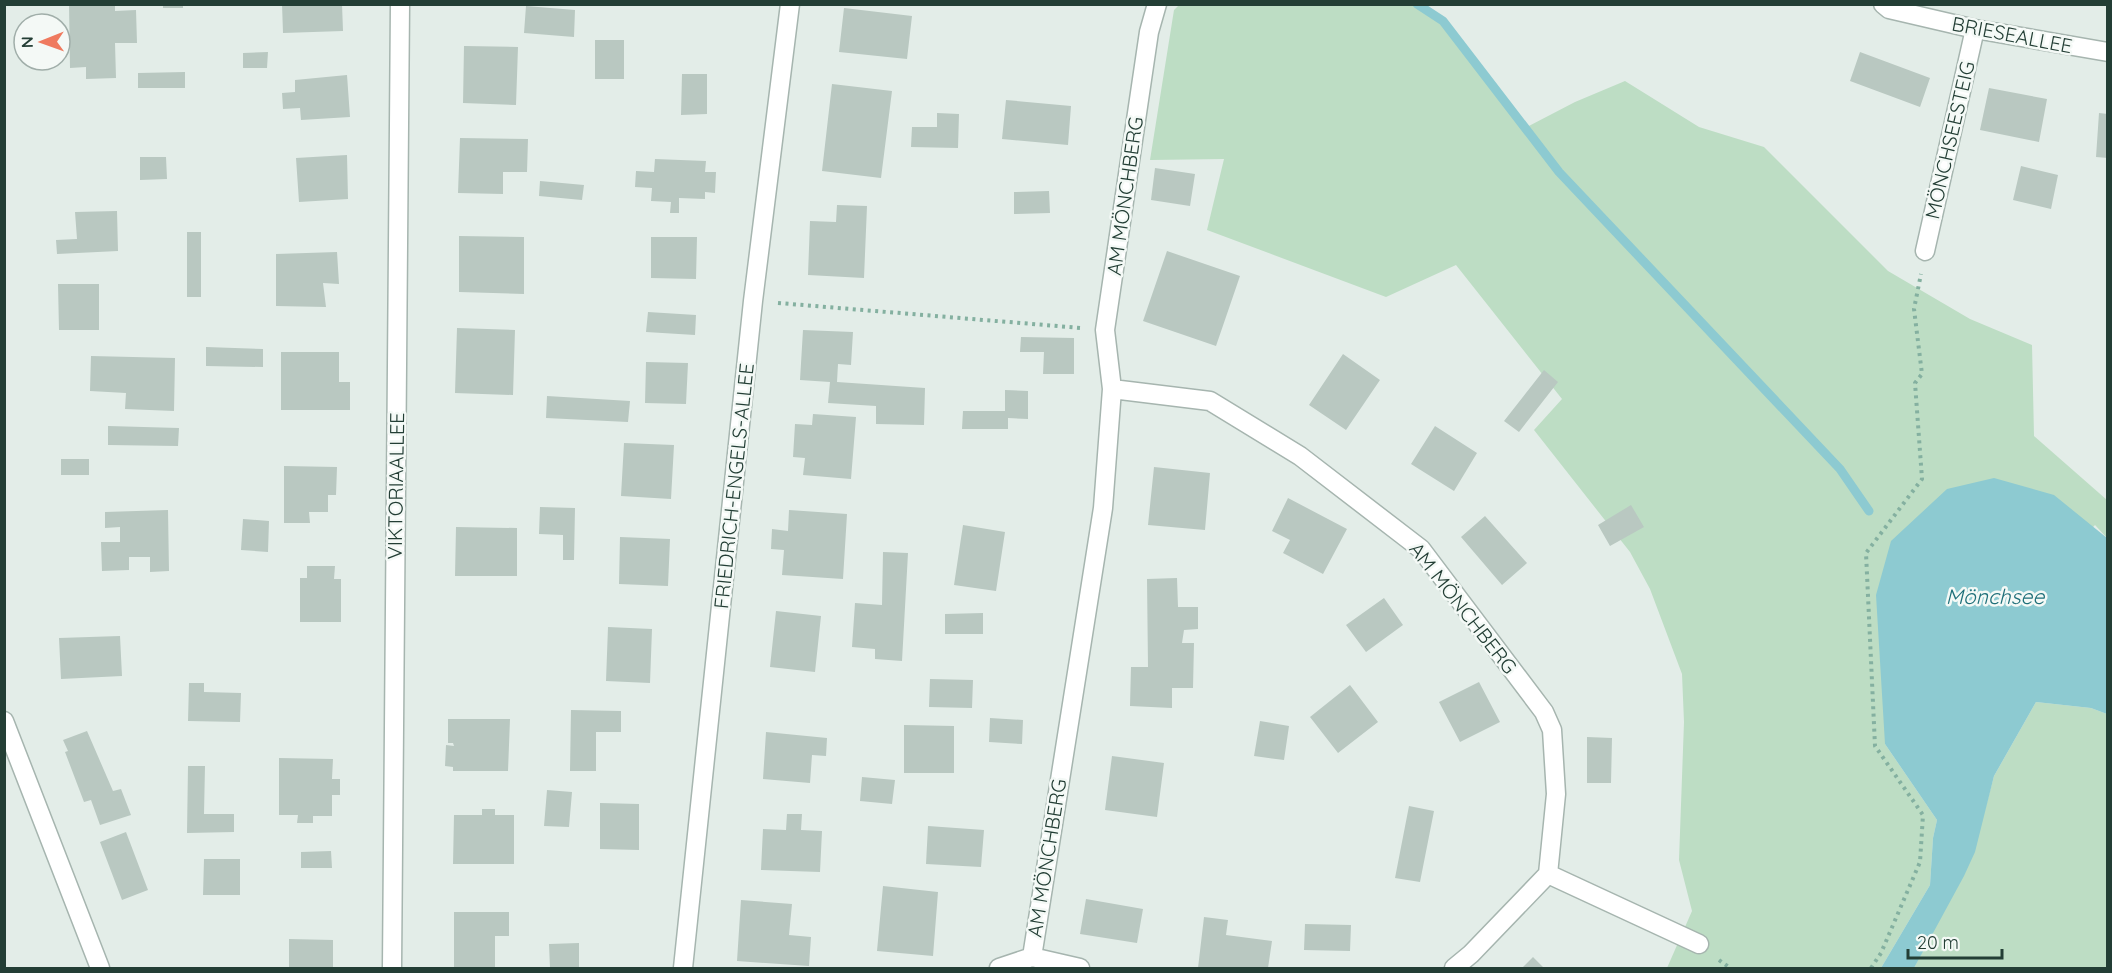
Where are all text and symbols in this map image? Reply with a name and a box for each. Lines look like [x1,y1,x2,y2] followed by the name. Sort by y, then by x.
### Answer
[1950,11,2075,58] street label: BRIESEALLEE
[12,12,72,72] north arrow
[17,36,37,48] text: N
[1919,58,1980,221] street label: MÖNCHSEESTEIG
[1101,115,1148,277] street label: AM MÖNCHBERG
[708,362,759,610] street label: FRIEDRICH-ENGELS-ALLEE
[382,412,409,560] street label: VIKTORIAALLEE
[1404,537,1523,679] street label: AM MÖNCHBERG
[1946,583,2045,609] water label: Mönchsee
[1022,777,1071,939] street label: AM MÖNCHBERG
[1908,922,2002,960] scale bar
[1917,931,1959,954] text: 20 m

